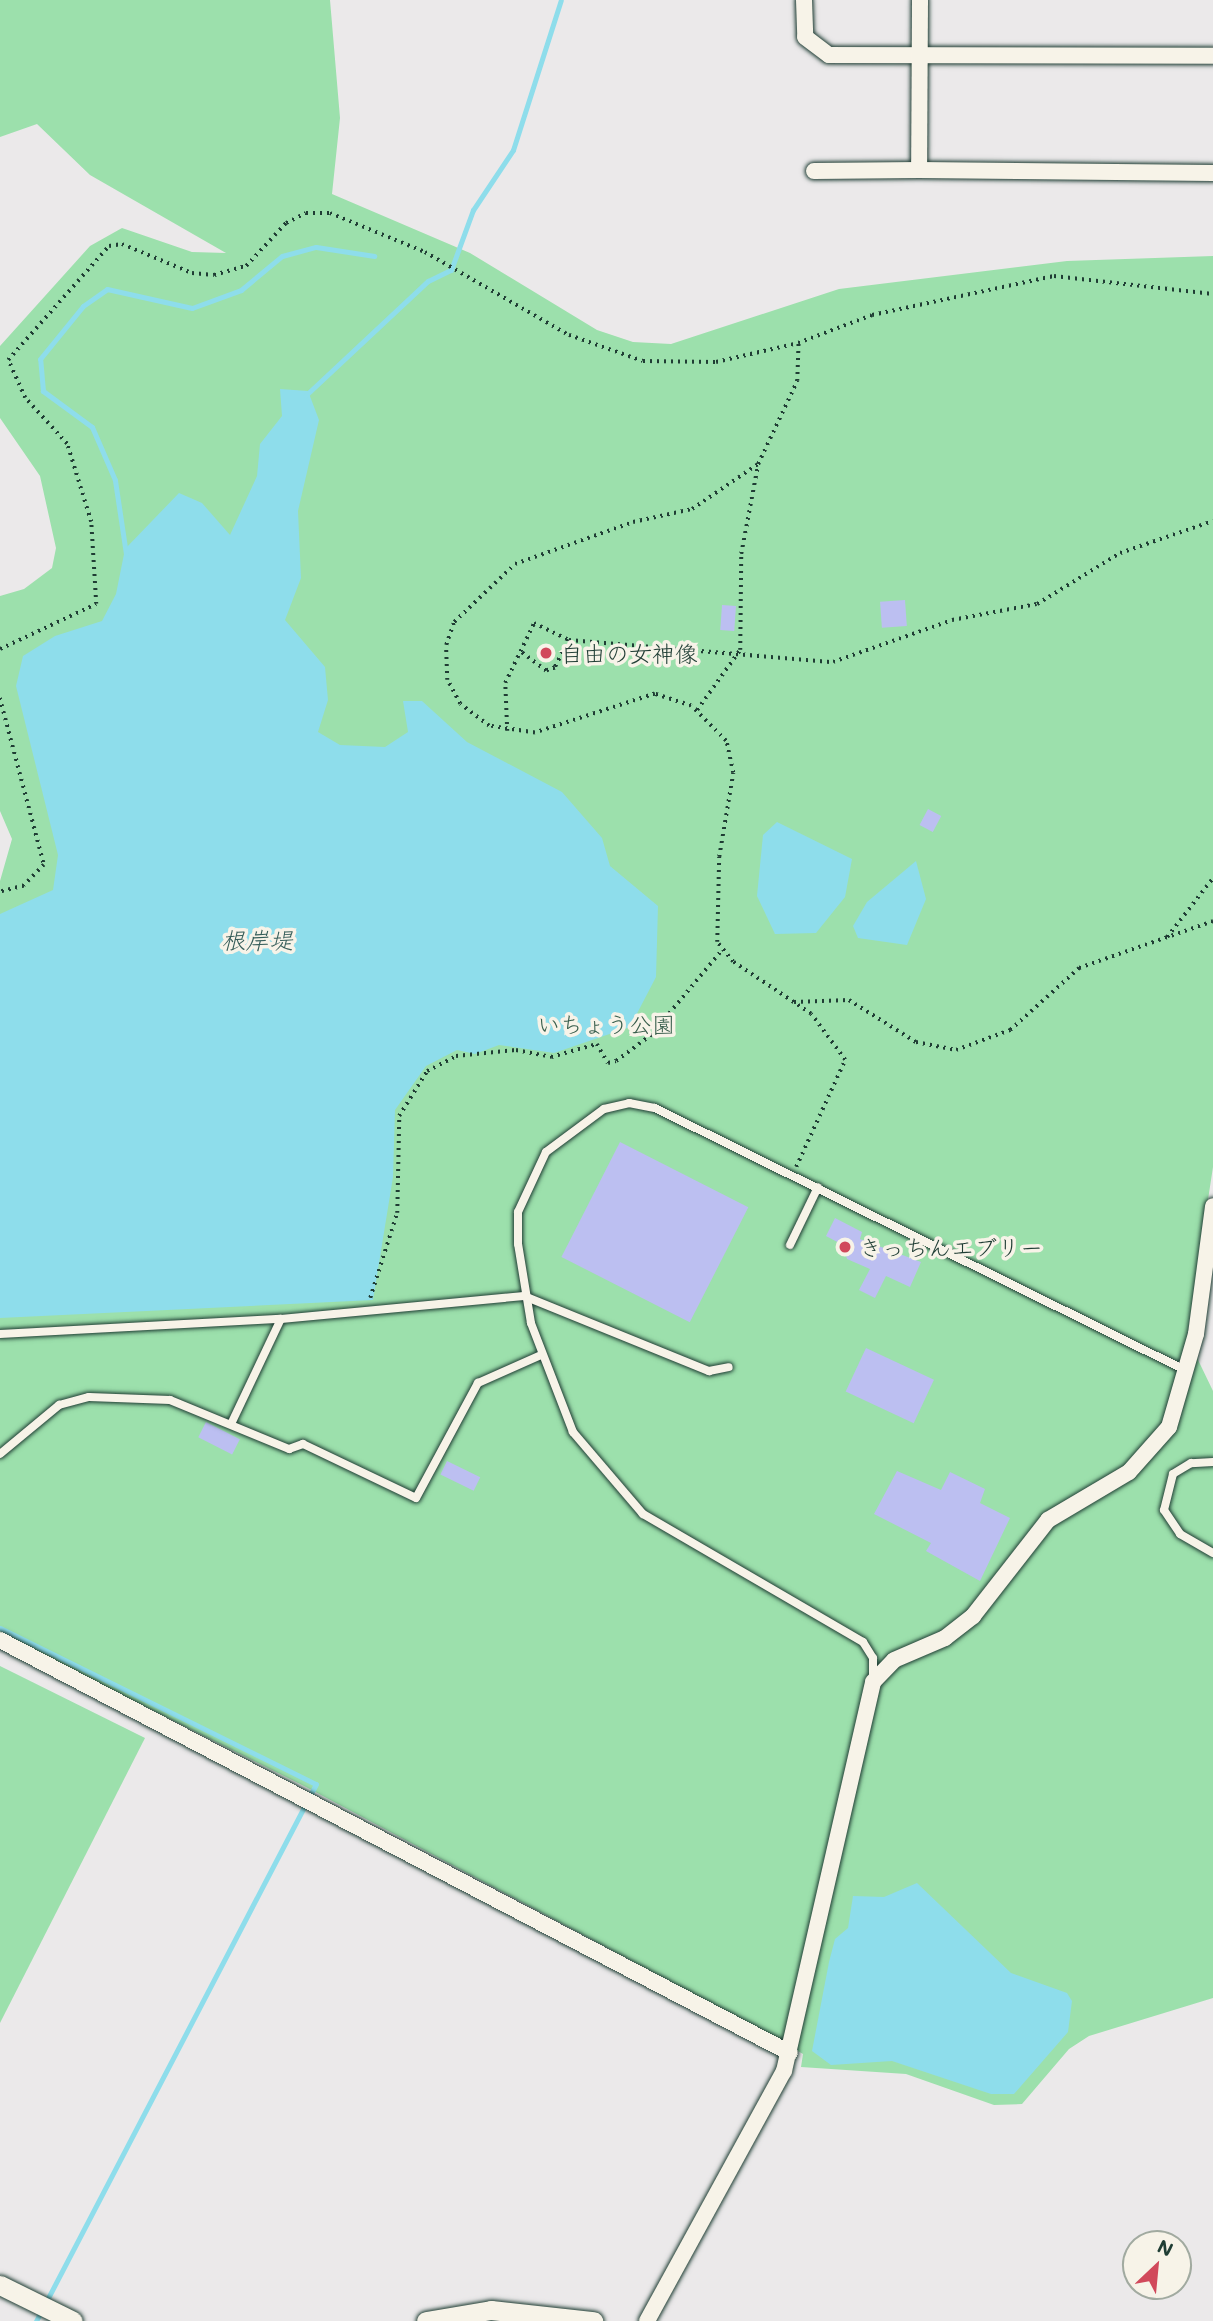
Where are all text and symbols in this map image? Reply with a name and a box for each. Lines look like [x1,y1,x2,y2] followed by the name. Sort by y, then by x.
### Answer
[560,639,698,667] place label: 自由の女神像
[538,645,554,661] marker: 自由の女神像
[221,926,293,954] water label: 根岸堤
[537,1010,675,1038] park label: いちょう公園
[859,1233,1043,1261] place label: きっちんエブリー
[837,1239,853,1255] marker: きっちんエブリー
[1122,2230,1192,2300] north arrow
[1154,2233,1178,2262] text: N

